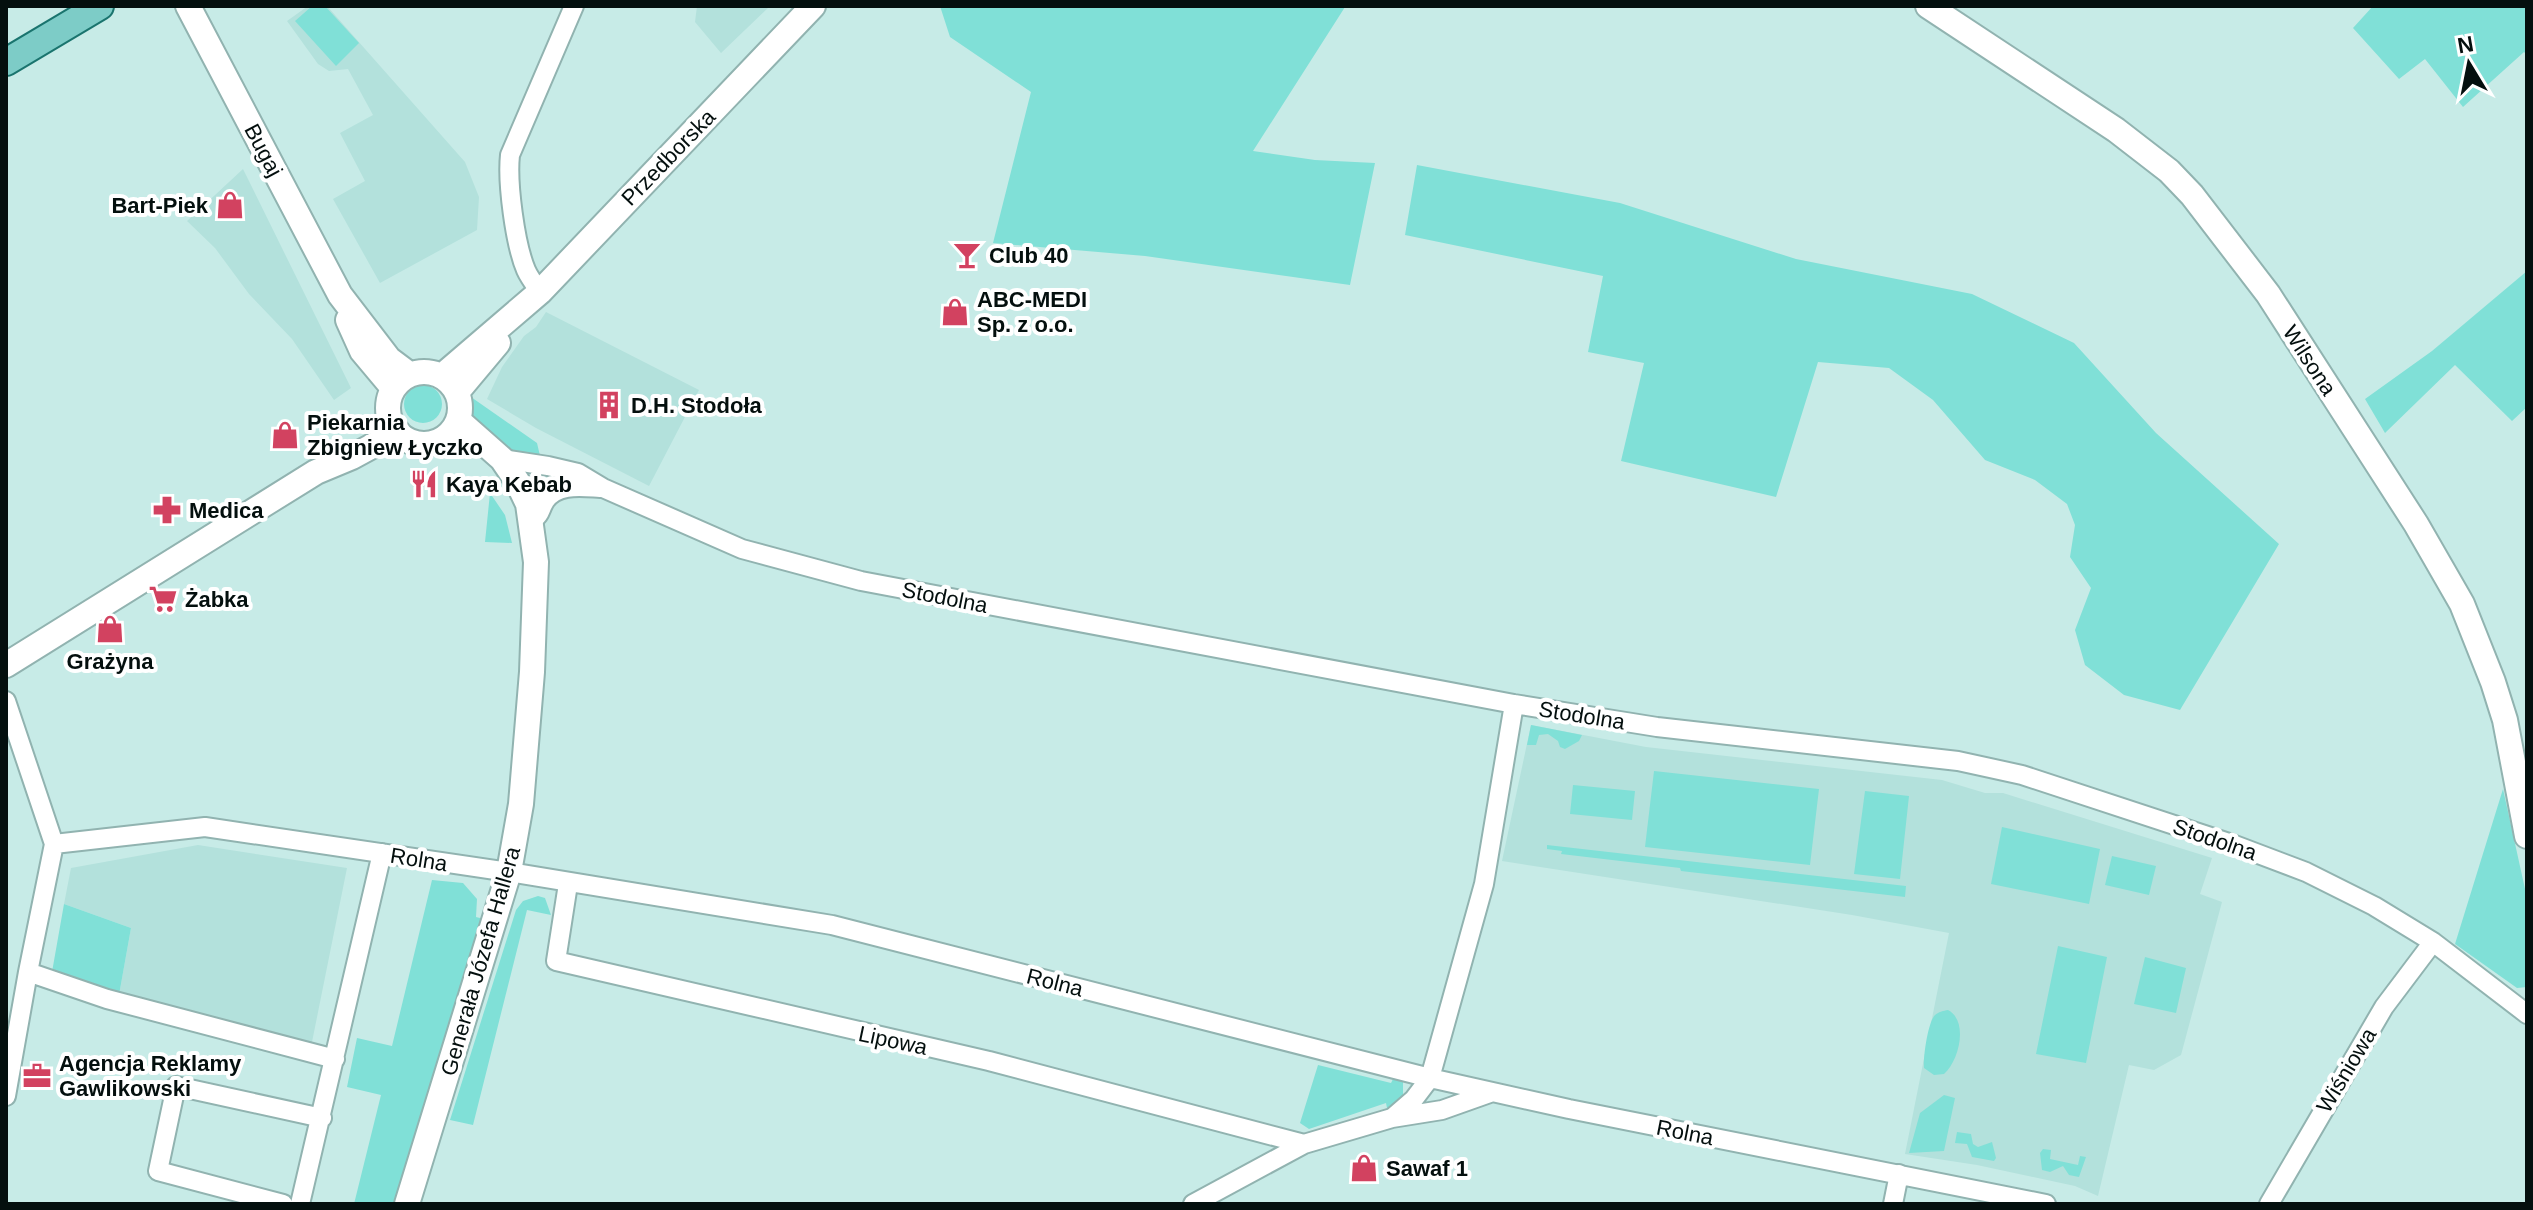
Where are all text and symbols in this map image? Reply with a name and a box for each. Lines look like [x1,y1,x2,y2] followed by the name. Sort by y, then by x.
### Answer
[2429,24,2509,104] north arrow
[2456,31,2476,58] text: N
[616,104,721,210] street label: Przedborska
[239,120,288,181] street label: Bugaj
[215,190,245,220] shop icon: Bart-Piek
[111,193,209,218] place label: Bart-Piek
[952,240,982,270] bar icon: Club 40
[989,243,1068,268] place label: Club 40
[977,287,1087,337] place label: ABC-MEDI Sp. z o.o.
[940,297,970,327] shop icon: ABC-MEDI Sp. z o.o.
[2278,321,2342,401] street label: Wilsona
[594,390,624,420] building icon: D.H. Stodoła
[631,393,763,418] place label: D.H. Stodoła
[307,410,483,460] place label: Piekarnia Zbigniew Łyczko
[270,420,300,450] shop icon: Piekarnia Zbigniew Łyczko
[409,469,439,499] restaurant icon: Kaya Kebab
[446,472,572,497] place label: Kaya Kebab
[152,495,182,525] pharmacy icon: Medica
[189,498,264,523] place label: Medica
[900,577,991,618] street label: Stodolna
[148,584,178,614] supermarket icon: Żabka
[185,587,249,612] place label: Żabka
[95,614,125,644] shop icon: Grażyna
[67,649,154,674] place label: Grażyna
[1537,696,1628,735] street label: Stodolna
[2170,814,2261,866] street label: Stodolna
[389,843,450,876] street label: Rolna
[436,843,525,1079] street label: Generała Józefa Hallera
[1024,963,1087,1002] street label: Rolna
[856,1021,930,1060] street label: Lipowa
[2311,1023,2382,1117] street label: Wiśniowa
[59,1051,242,1101] place label: Agencja Reklamy Gawlikowski
[22,1061,52,1091] office icon: Agencja Reklamy Gawlikowski
[1654,1115,1716,1150] street label: Rolna
[1349,1153,1379,1183] shop icon: Sawaf 1
[1386,1156,1468,1181] place label: Sawaf 1

